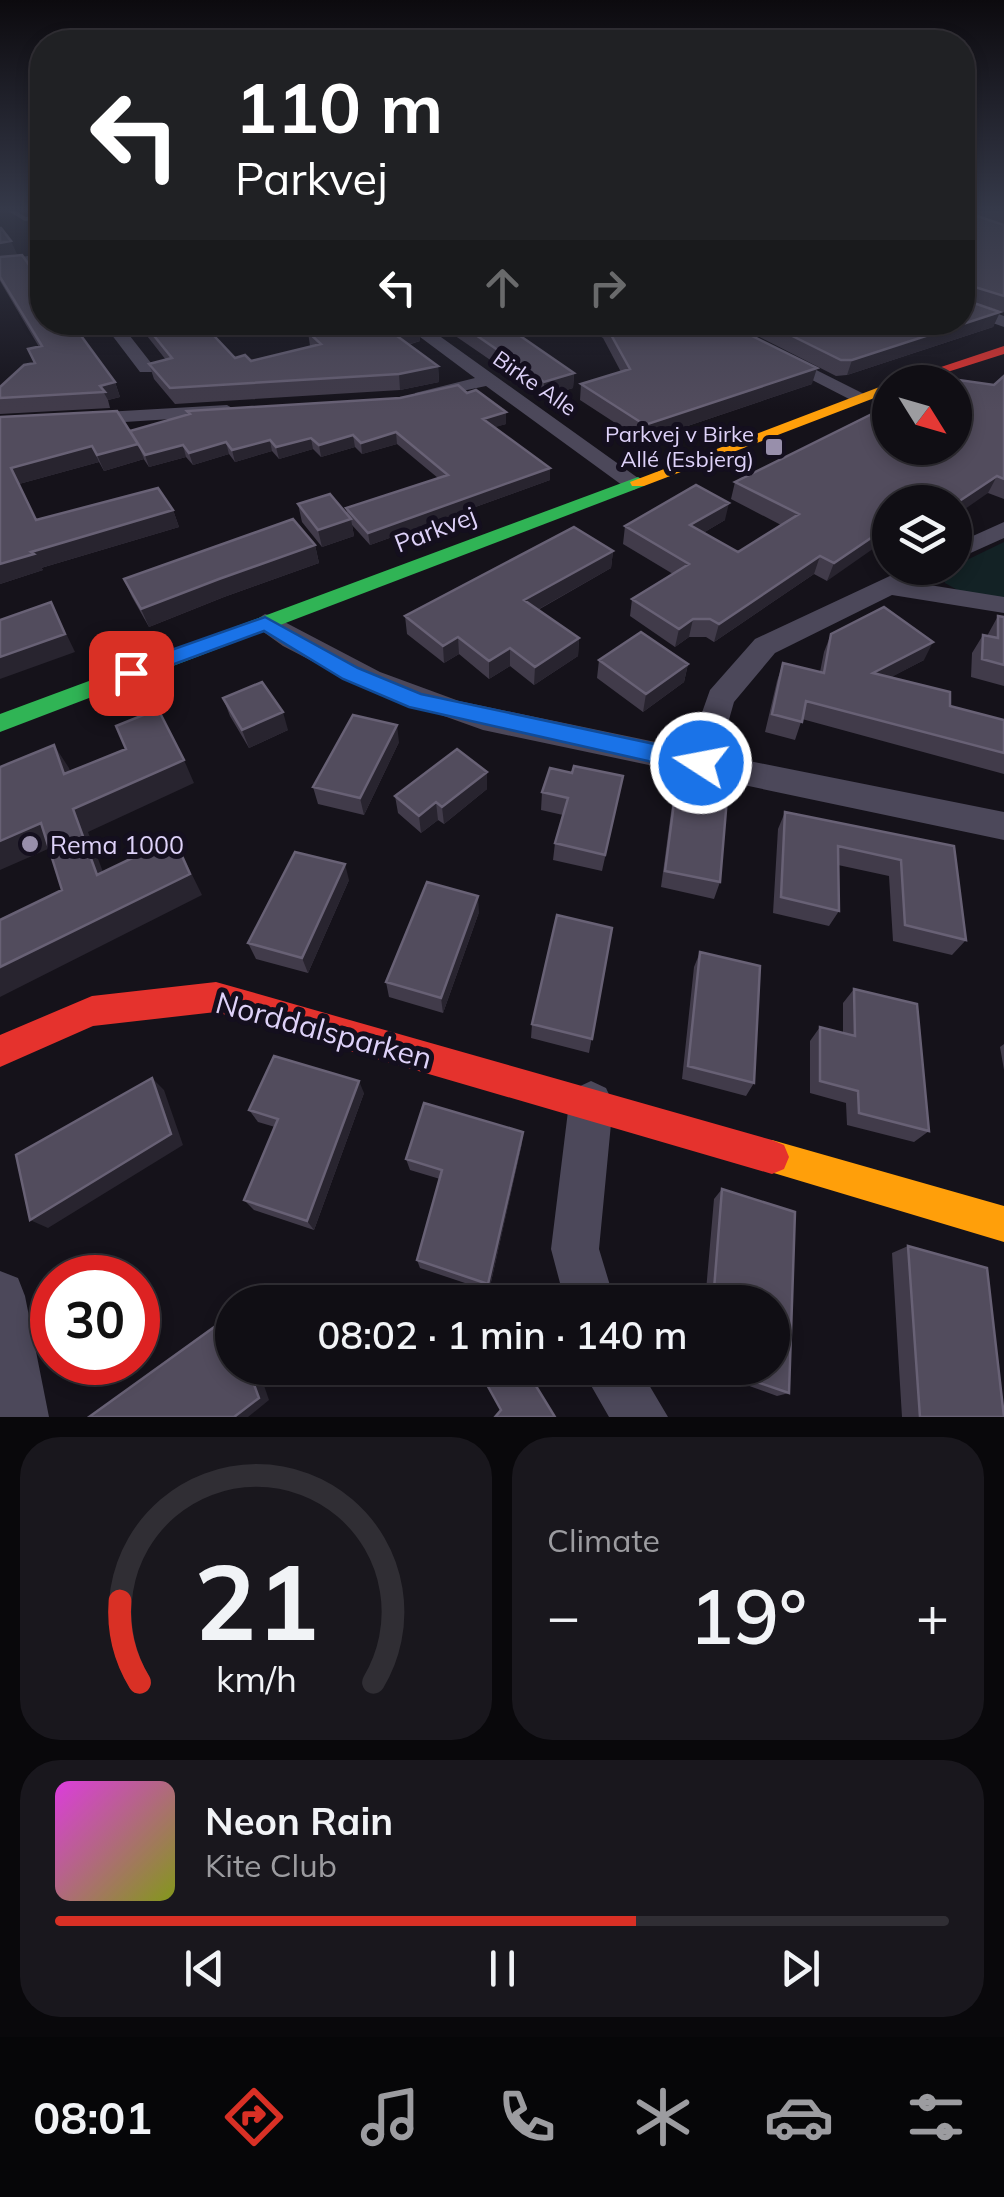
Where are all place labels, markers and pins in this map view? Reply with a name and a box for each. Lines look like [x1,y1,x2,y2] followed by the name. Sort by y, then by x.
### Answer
[605,420,754,473] place label: Parkvej v Birke Allé (Esbjerg)
[763,436,785,458] marker: Parkvej v Birke Allé (Esbjerg)
[89,631,174,716] pin
[50,829,184,860] place label: Rema 1000
[19,833,41,855] marker: Rema 1000

